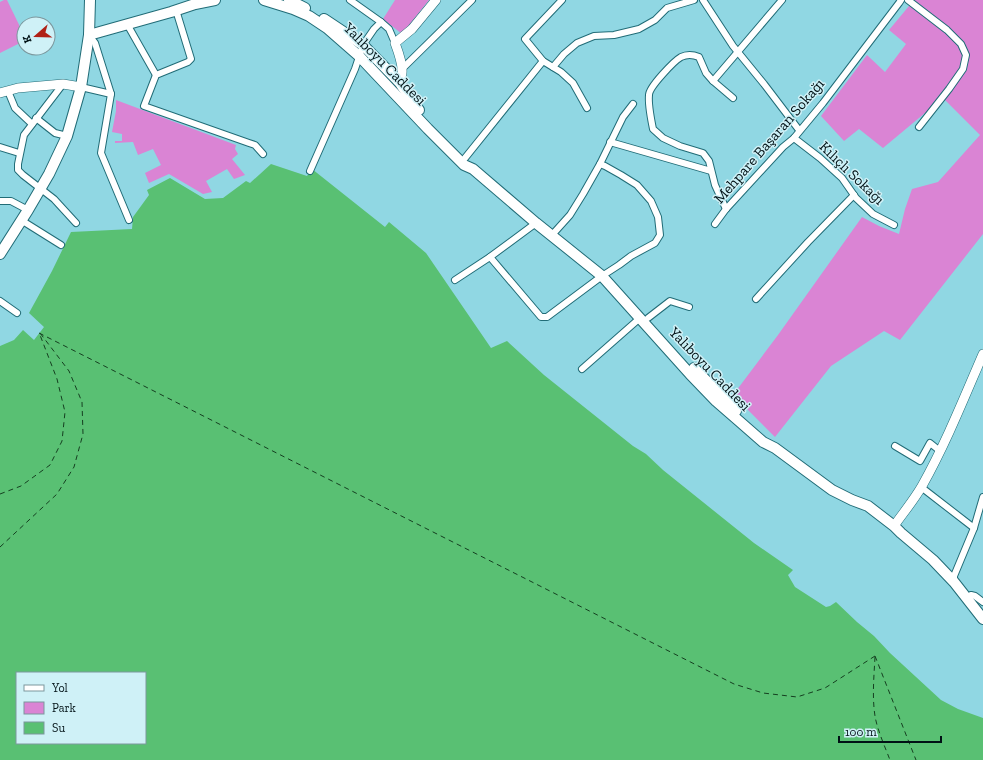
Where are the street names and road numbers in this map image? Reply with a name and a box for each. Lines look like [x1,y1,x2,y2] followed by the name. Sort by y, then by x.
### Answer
[339,18,430,109] street label: Yalıboyu Caddesi
[710,75,828,207] street label: Mehpare Başaran Sokağı
[816,137,888,209] street label: Kılıçlı Sokağı
[665,323,755,415] street label: Yalıboyu Caddesi

